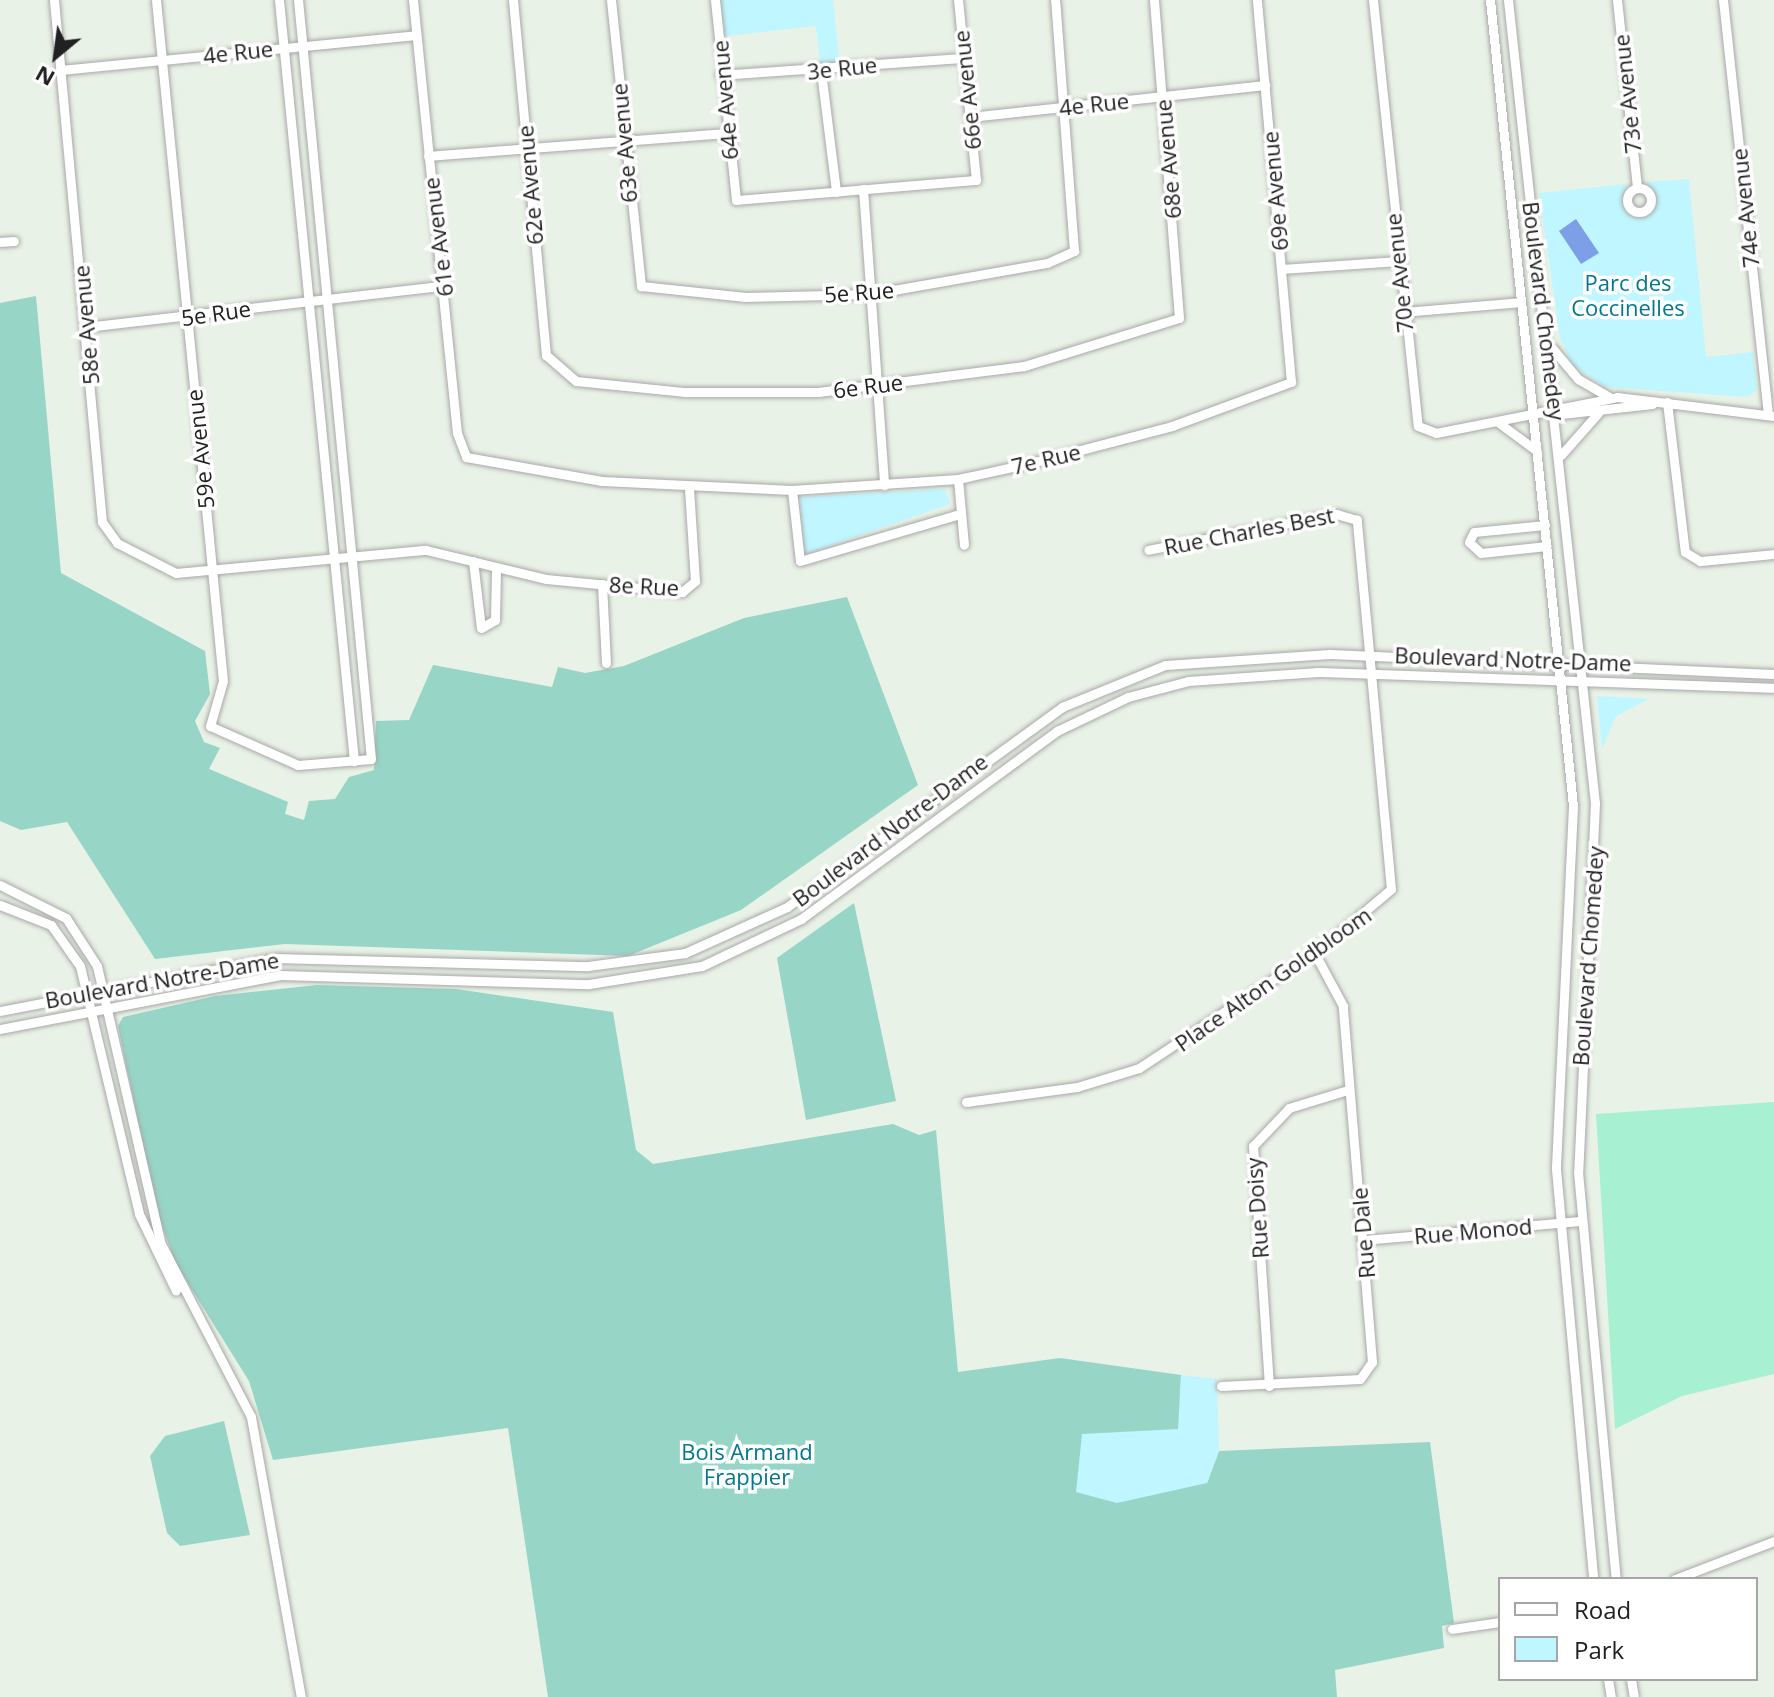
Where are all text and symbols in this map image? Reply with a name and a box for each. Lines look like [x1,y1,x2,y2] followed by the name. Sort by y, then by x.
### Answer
[16,16,96,96] north arrow
[948,29,986,151] street label: 66e Avenue
[1608,33,1646,155] street label: 73e Avenue
[202,35,274,69] street label: 4e Rue
[707,39,743,161] street label: 64e Avenue
[806,51,878,85] street label: 3e Rue
[29,60,59,94] text: N
[606,82,642,204] street label: 63e Avenue
[1058,87,1130,121] street label: 4e Rue
[1150,98,1186,220] street label: 68e Avenue
[512,124,548,246] street label: 62e Avenue
[1257,130,1293,252] street label: 69e Avenue
[1726,147,1764,269] street label: 74e Avenue
[418,176,458,298] street label: 61e Avenue
[1517,200,1571,422] street label: Boulevard Chomedey
[1380,212,1418,334] street label: 70e Avenue
[68,264,104,386] street label: 58e Avenue
[1571,269,1685,320] park label: Parc des Coccinelles
[823,276,895,308] street label: 5e Rue
[179,295,253,331] street label: 5e Rue
[832,369,904,403] street label: 6e Rue
[181,388,219,510] street label: 59e Avenue
[1009,438,1083,480] street label: 7e Rue
[1162,502,1336,560] street label: Rue Charles Best
[608,571,680,601] street label: 8e Rue
[1394,642,1632,676] street label: Boulevard Notre-Dame
[787,748,993,912] street label: Boulevard Notre-Dame
[1567,845,1609,1067] street label: Boulevard Chomedey
[1170,901,1376,1057] street label: Place Alton Goldbloom
[43,946,281,1014] street label: Boulevard Notre-Dame
[1240,1157,1274,1259] street label: Rue Doisy
[1346,1186,1380,1280] street label: Rue Dale
[1413,1213,1533,1249] street label: Rue Monod
[681,1438,813,1490] park label: Bois Armand Frappier
[1498,1577,1758,1681] legend
[1574,1593,1631,1626] text: Road
[1574,1633,1624,1666] text: Park

